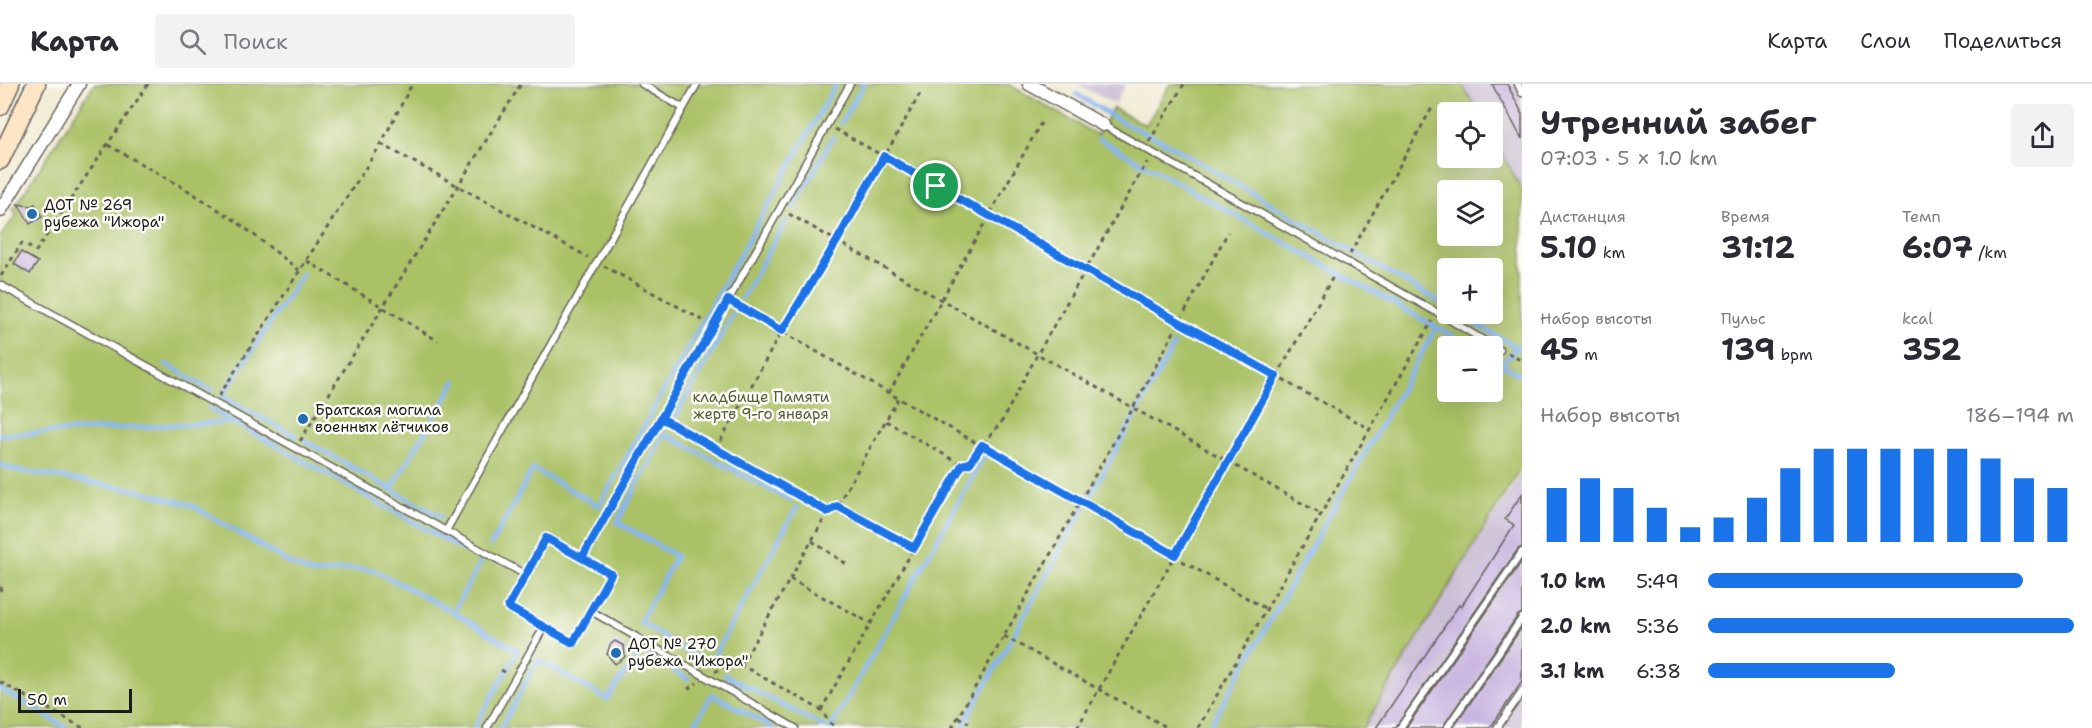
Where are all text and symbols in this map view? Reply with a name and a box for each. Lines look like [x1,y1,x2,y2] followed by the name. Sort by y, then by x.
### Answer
[155,14,575,68] search box
[30,22,119,60] text: Карта
[176,25,209,58] icon: search
[224,27,288,56] text: Поиск
[1767,27,1827,55] text: Карта
[1860,27,1911,55] text: Слои
[1944,27,2062,55] text: Поделиться
[1540,100,1817,145] text: Утренний забег
[1437,102,1503,402] map controls
[1437,102,1503,168] button: locate
[2011,104,2074,167] button: share
[1540,145,1717,171] text: 07:03 · 5 × 1.0 km
[910,160,961,211] pin
[919,169,952,202] icon: arrive
[1437,180,1503,246] button: layers
[44,195,164,232] place label: ДОТ № 269 рубежа "Ижора"
[1540,206,1626,227] text: Дистанция
[1721,206,1770,227] text: Время
[1902,206,1941,227] text: Темп
[25,207,39,221] marker: ДОТ № 269 рубежа "Ижора"
[1540,227,1597,268] text: 5.10
[1721,227,1795,268] text: 31:12
[1902,227,1973,268] text: 6:07
[1597,242,1625,263] text: km
[1973,242,2007,263] text: /km
[1437,258,1503,324] button: +
[1540,308,1652,329] text: Набор высоты
[1721,308,1766,329] text: Пульс
[1902,308,1933,329] text: kcal
[1540,329,1579,370] text: 45
[1721,329,1775,370] text: 139
[1902,329,1962,370] text: 352
[1437,336,1503,402] button: −
[1579,344,1598,365] text: m
[1775,344,1813,365] text: bpm
[692,387,830,424] park label: кладбище Памяти жертв 9-го января
[315,400,449,437] place label: Братская могила военных лётчиков
[1540,402,1680,428] text: Набор высоты
[1966,402,2074,428] text: 186–194 m
[296,412,310,426] marker: Братская могила военных лётчиков
[1540,568,1605,594] text: 1.0 km
[1636,568,1679,594] text: 5:49
[1540,613,1611,639] text: 2.0 km
[1636,613,1679,639] text: 5:36
[628,634,748,671] place label: ДОТ № 270 рубежа "Ижора"
[609,646,623,660] marker: ДОТ № 270 рубежа "Ижора"
[1540,658,1604,684] text: 3.1 km
[1636,658,1681,684] text: 6:38
[18,686,132,714] scale bar
[27,689,67,710] text: 50 m

